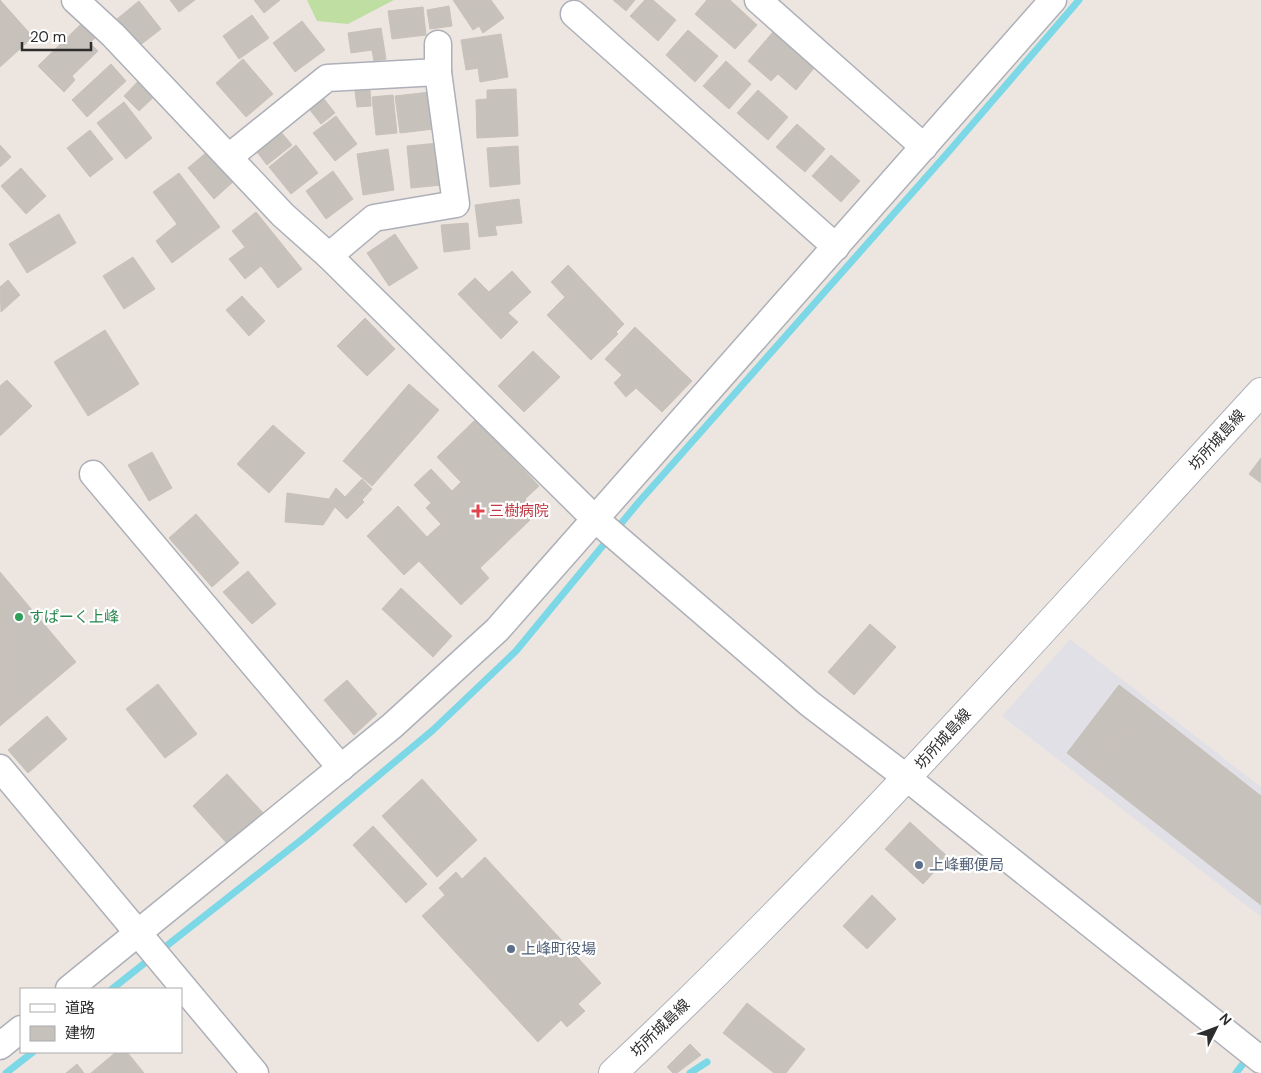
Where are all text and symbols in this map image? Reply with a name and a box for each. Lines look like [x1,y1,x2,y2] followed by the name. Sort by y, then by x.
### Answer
[22,20,91,52] scale bar
[30,27,66,47] text: 20 m
[1184,405,1250,475] street label: 坊所城島線
[489,501,549,521] place label: 三樹病院
[471,504,485,518] marker: 三樹病院
[29,607,119,627] place label: すぱーく上峰
[13,611,25,623] marker: すぱーく上峰
[910,704,976,774] street label: 坊所城島線
[929,855,1004,875] place label: 上峰郵便局
[913,859,925,871] marker: 上峰郵便局
[521,939,596,959] place label: 上峰町役場
[505,943,517,955] marker: 上峰町役場
[20,988,182,1053] legend
[626,995,694,1061] street label: 坊所城島線
[65,998,95,1018] text: 道路
[1191,1003,1241,1053] north arrow
[1216,1009,1236,1029] text: N
[65,1023,95,1043] text: 建物

